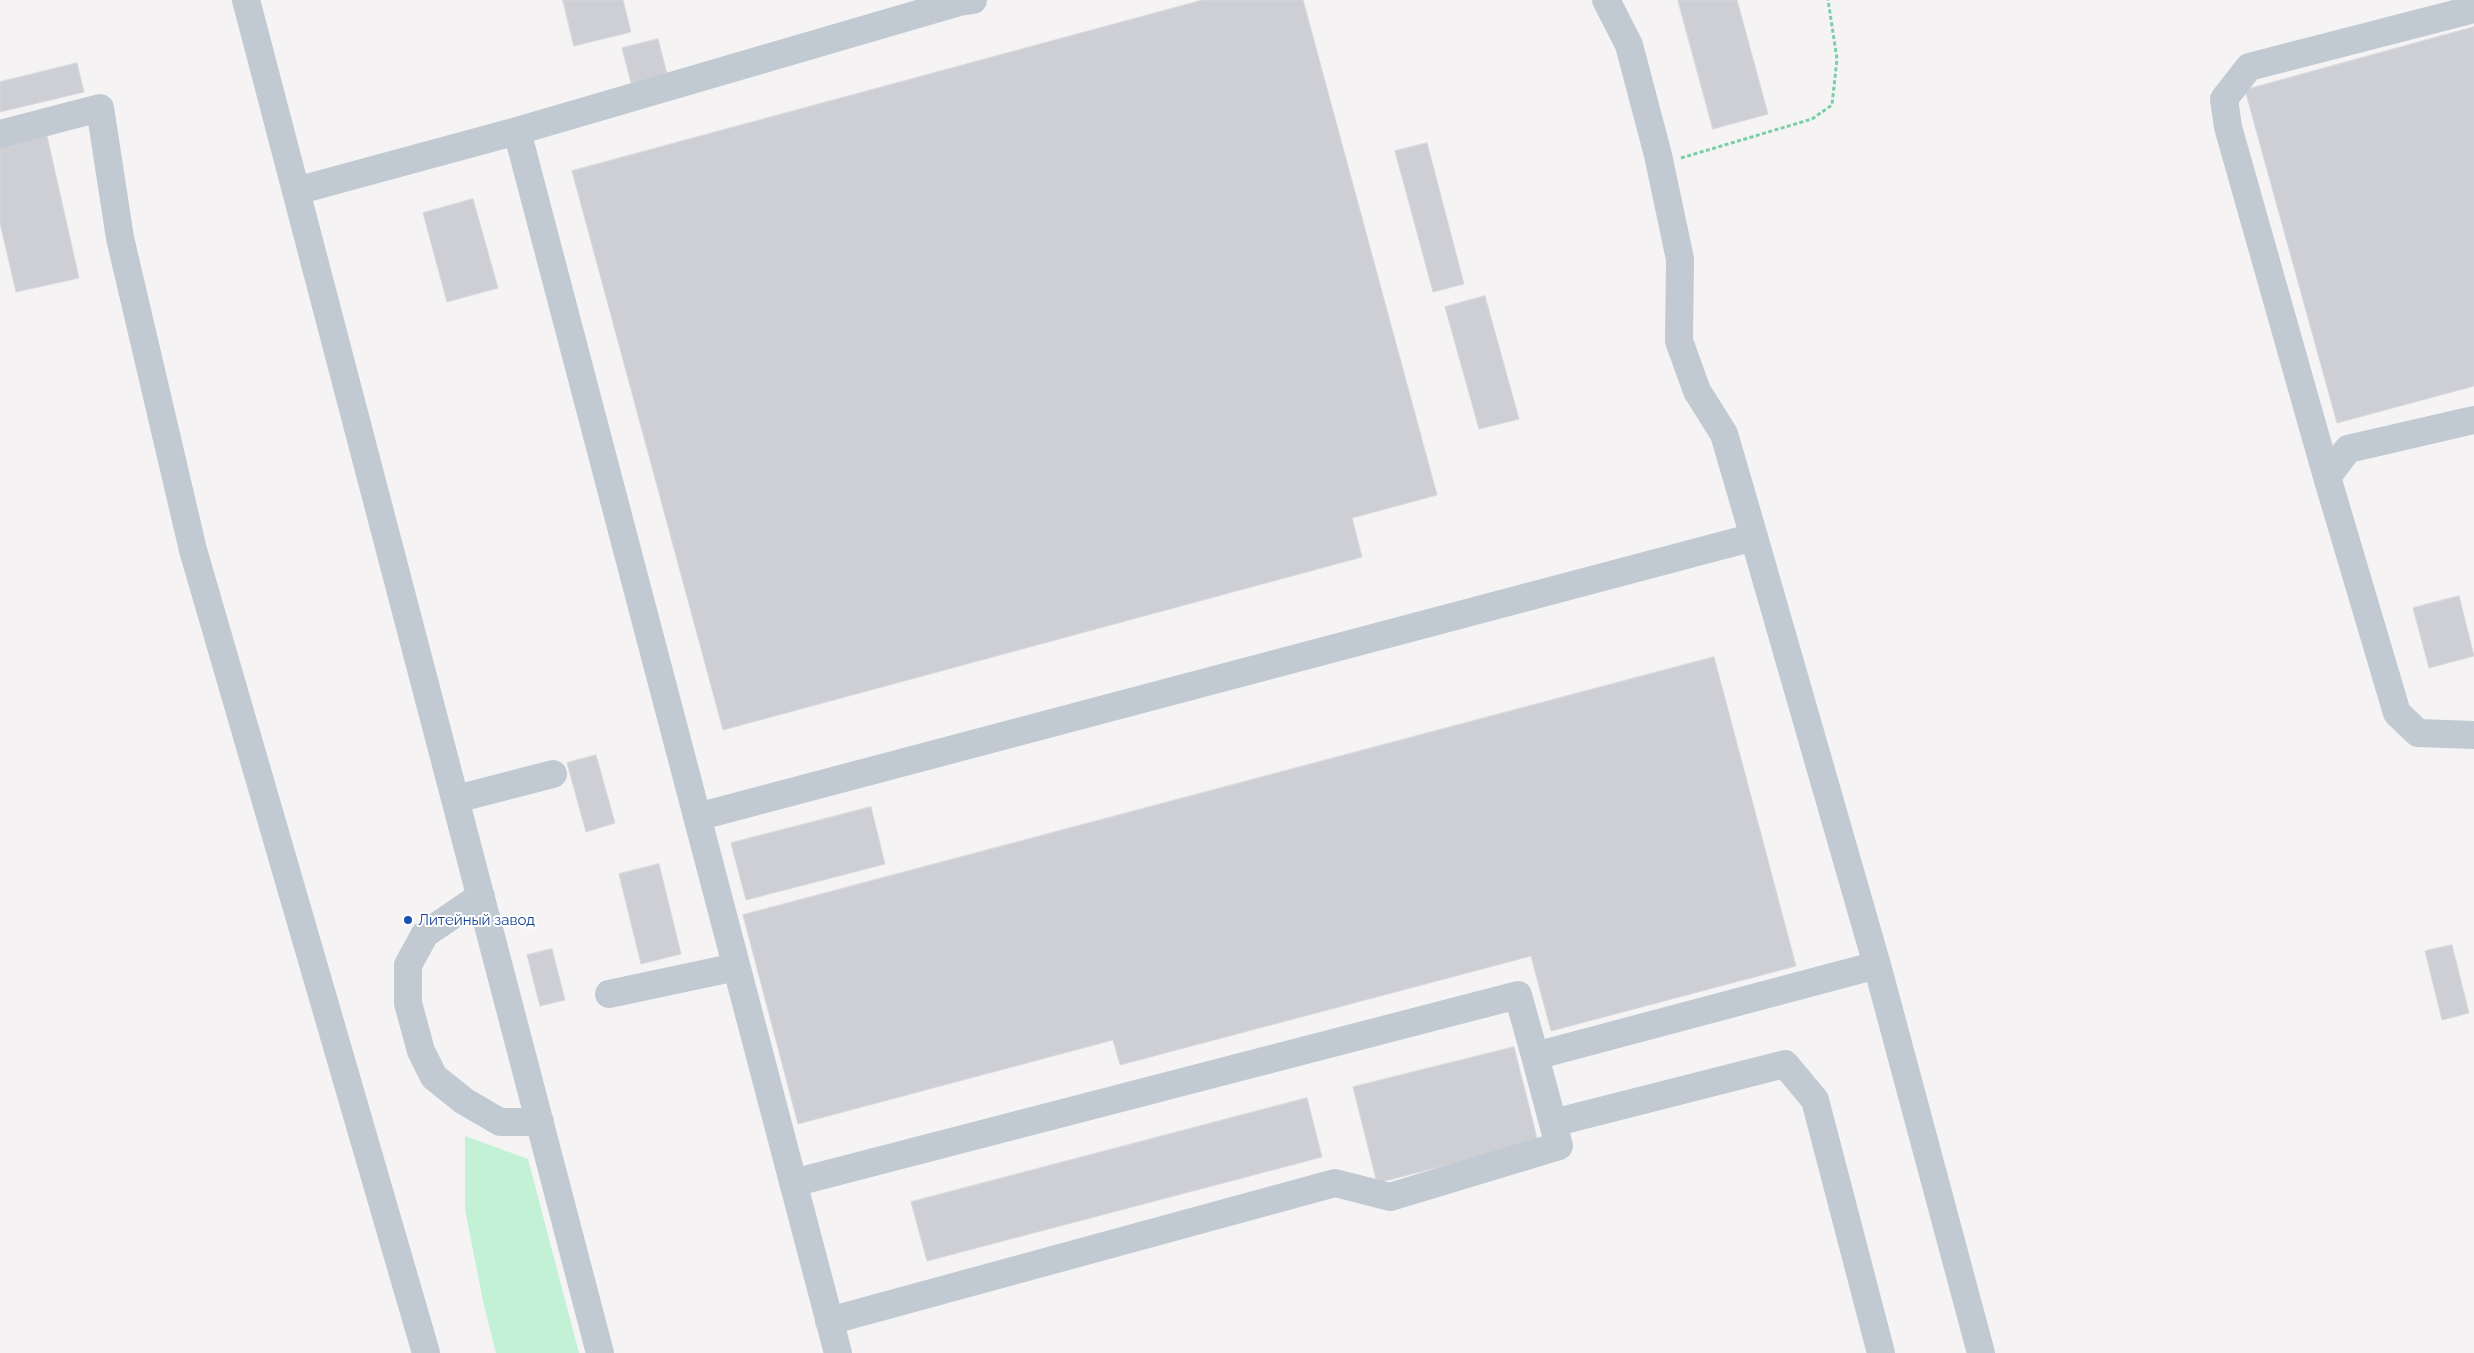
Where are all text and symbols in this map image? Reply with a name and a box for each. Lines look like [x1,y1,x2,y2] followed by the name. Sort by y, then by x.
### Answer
[418,911,535,929] place label: Литейный завод
[402,914,414,926] marker: Литейный завод

